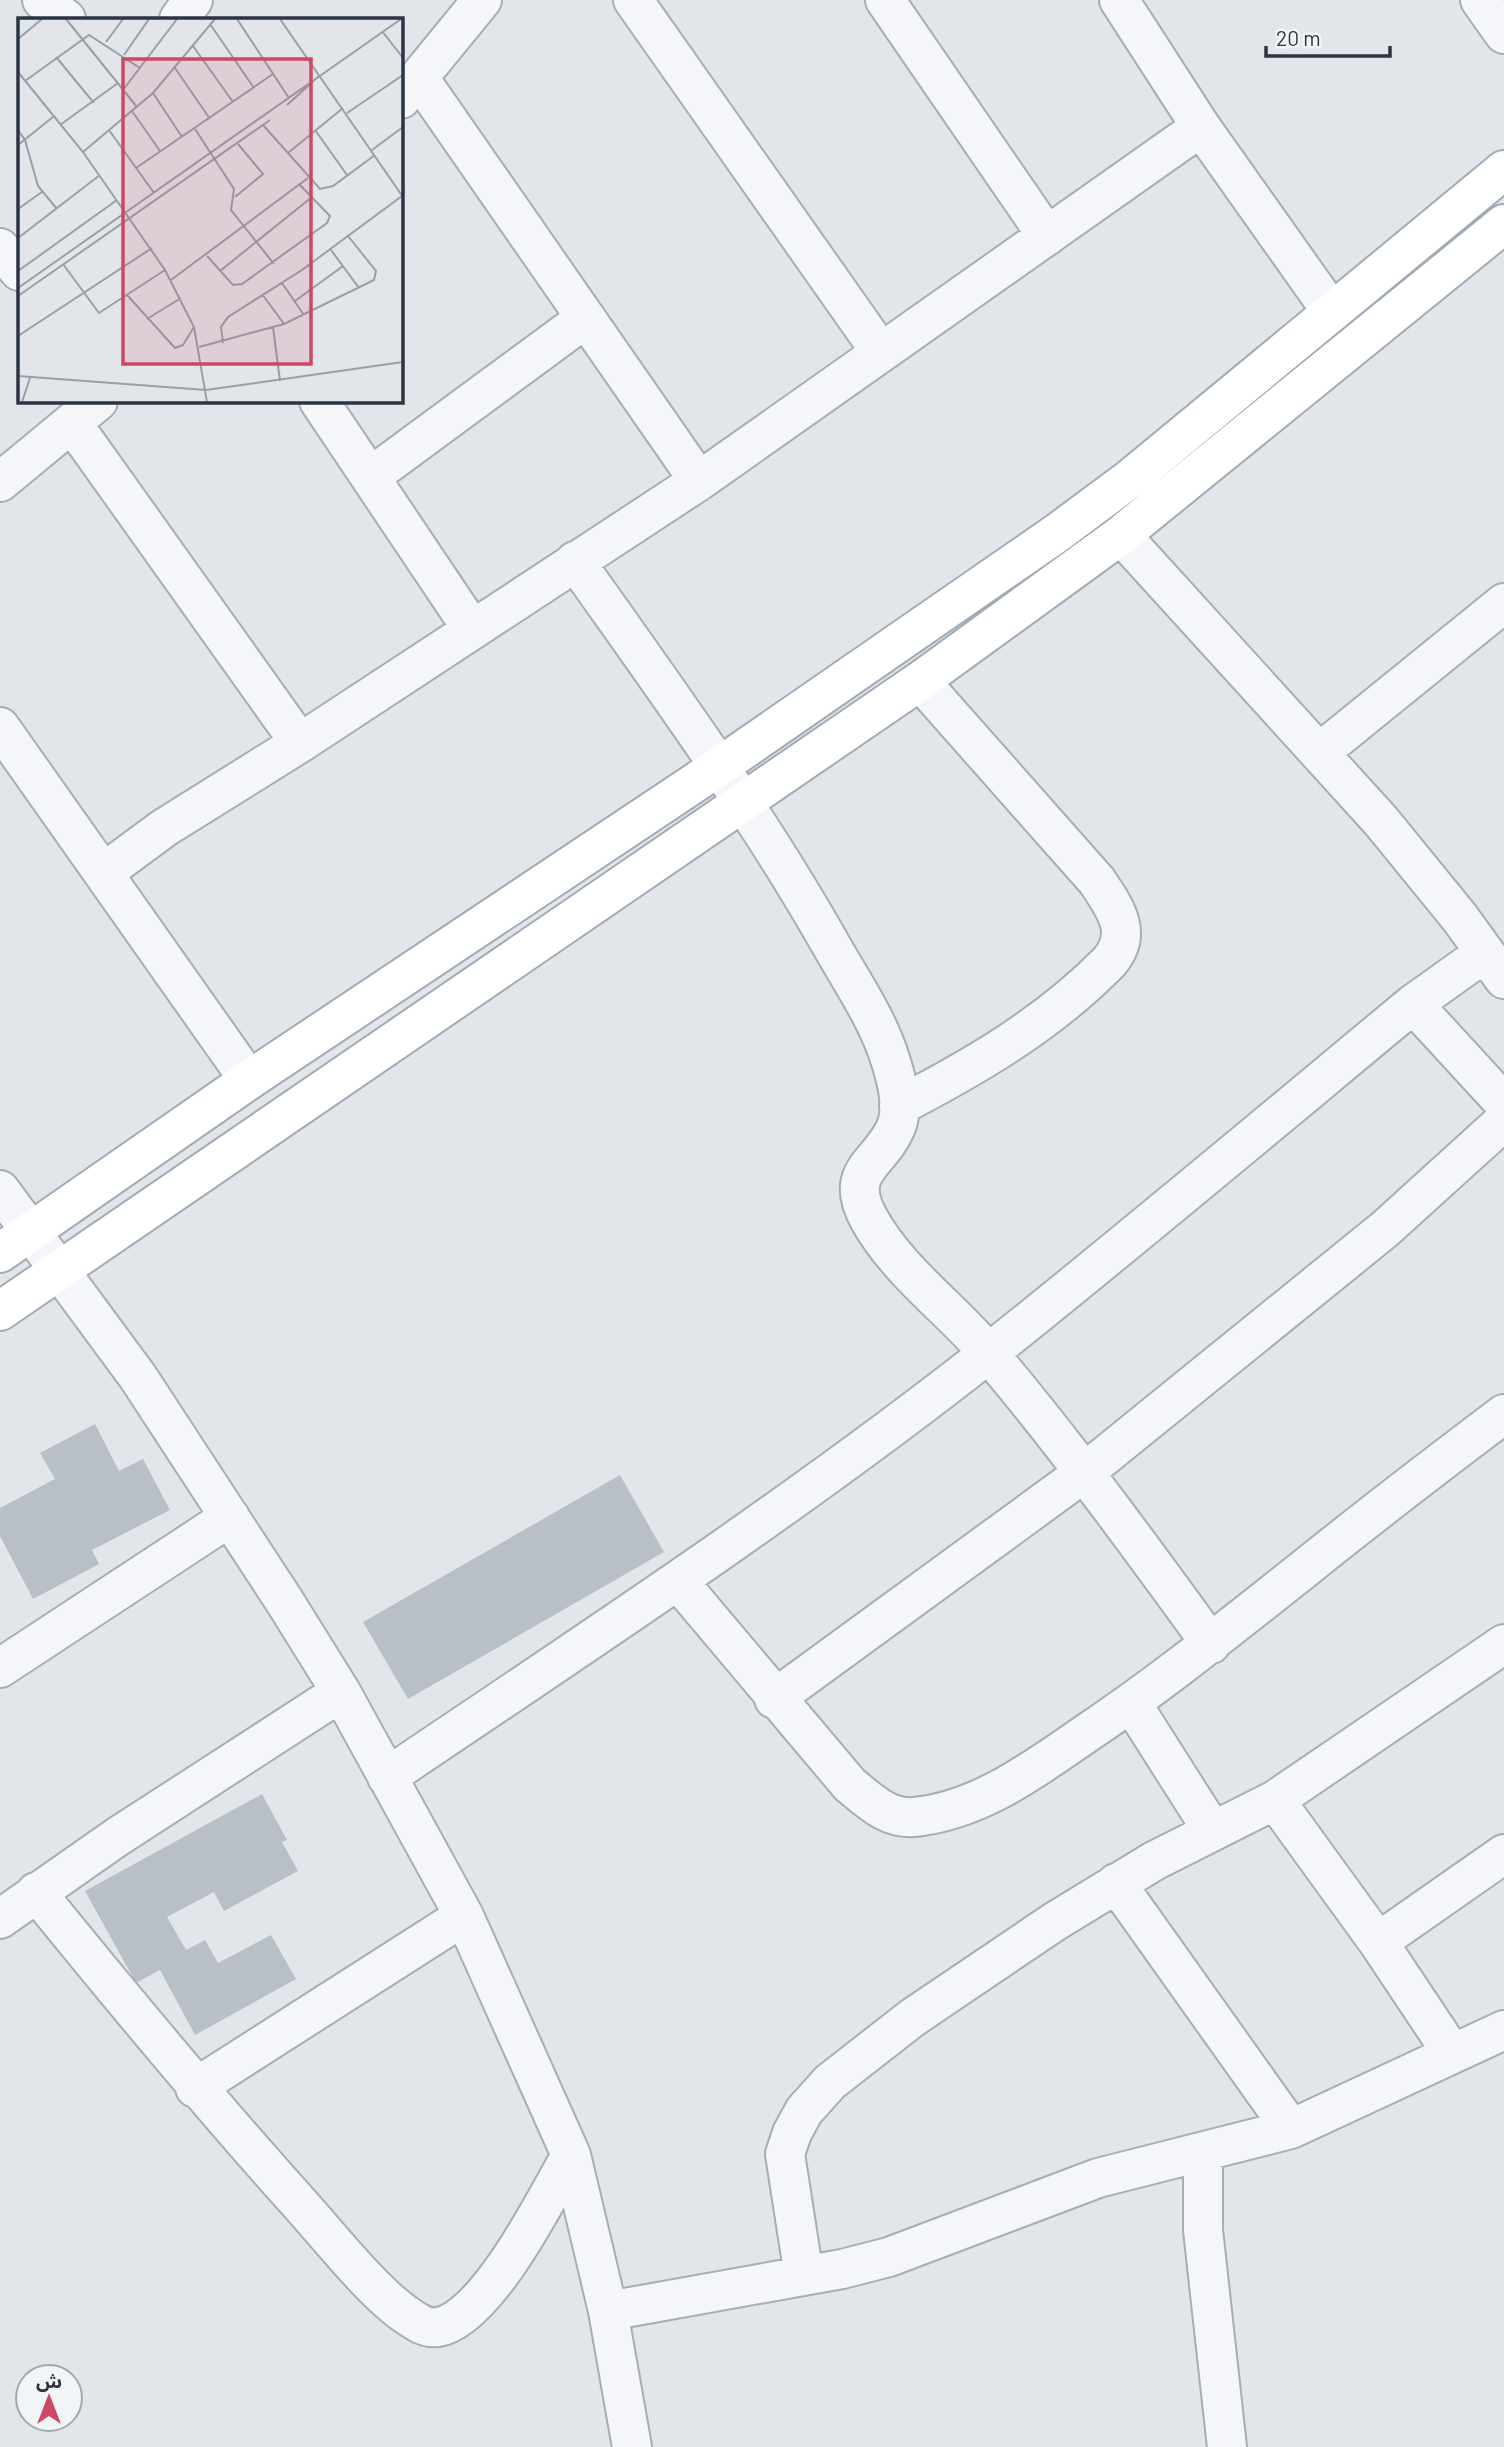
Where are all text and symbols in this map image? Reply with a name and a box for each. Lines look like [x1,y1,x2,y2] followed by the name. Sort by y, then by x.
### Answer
[1266,14,1390,58] scale bar
[18,18,402,402] inset map
[1276,25,1321,50] text: 20 m
[14,2363,84,2433] north arrow
[36,2369,62,2392] text: ش

